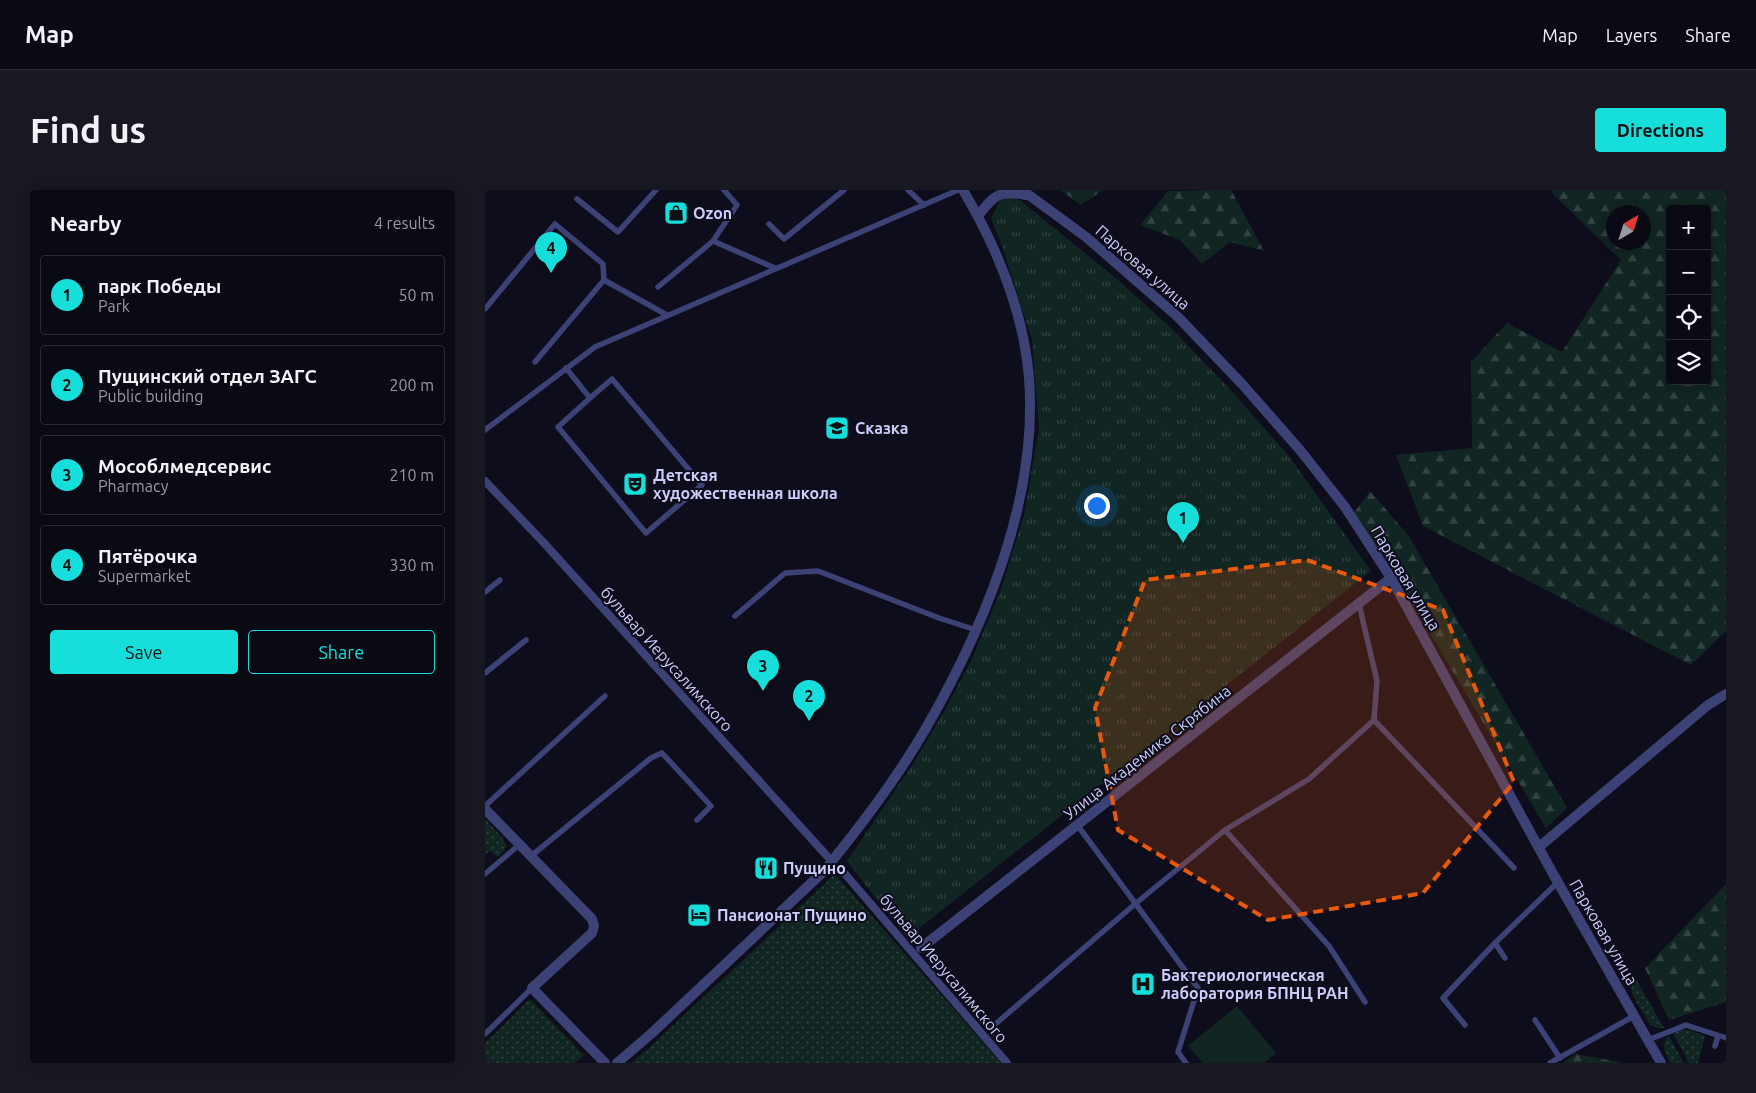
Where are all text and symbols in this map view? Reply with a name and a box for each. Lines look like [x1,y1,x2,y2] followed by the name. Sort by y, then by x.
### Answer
[25,21,74,48] text: Map
[1542,25,1578,45] text: Map
[1606,25,1657,45] text: Layers
[1685,25,1731,45] text: Share
[1595,108,1726,152] button: Directions
[30,110,146,150] text: Find us
[663,200,689,226] shop icon: Ozon
[693,204,732,222] place label: Ozon
[1606,205,1651,250] north arrow
[1666,205,1711,385] map controls
[1666,205,1711,250] button: +
[50,211,121,235] text: Nearby
[374,214,435,232] text: 4 results
[1092,221,1194,313] street label: Парковая улица
[535,232,567,273] pin: 4
[1666,250,1711,295] button: −
[98,275,221,297] text: парк Победы
[62,286,72,304] text: 1
[398,286,434,304] text: 50 m
[1666,295,1711,340] button: locate
[98,297,130,315] text: Park
[1666,340,1711,385] button: layers
[98,365,317,387] text: Пущинский отдел ЗАГС
[62,376,72,394] text: 2
[389,376,434,394] text: 200 m
[98,387,203,405] text: Public building
[824,415,850,441] school or university icon: Сказка
[855,419,908,437] place label: Сказка
[98,455,271,477] text: Мособлмедсервис
[62,466,72,484] text: 3
[389,466,434,484] text: 210 m
[653,466,838,502] place label: Детская художественная школа
[622,471,648,497] theatre icon: Детская художественная школа
[98,477,168,495] text: Pharmacy
[1084,493,1110,519] your location
[1167,502,1199,543] pin: 1
[1368,522,1444,634] street label: Парковая улица
[98,545,197,567] text: Пятёрочка
[62,556,72,574] text: 4
[389,556,434,574] text: 330 m
[98,567,191,585] text: Supermarket
[597,583,737,735] street label: бульвар Иерусалимского
[50,630,238,674] button: Save
[248,630,435,674] button: Share
[747,650,779,691] pin: 3
[793,680,825,721] pin: 2
[1060,681,1234,823] street label: Улица Академика Скрябина
[753,855,779,881] restaurant icon: Пущино
[783,859,846,877] place label: Пущино
[1566,876,1642,988] street label: Парковая улица
[877,890,1011,1046] street label: бульвар Иерусалимского
[686,902,712,928] hotel icon: Пансионат Пущино
[717,906,867,924] place label: Пансионат Пущино
[1161,966,1349,1002] place label: Бактериологическая лаборатория БПНЦ РАН
[1130,971,1156,997] hospital icon: Бактериологическая лаборатория БПНЦ РАН

